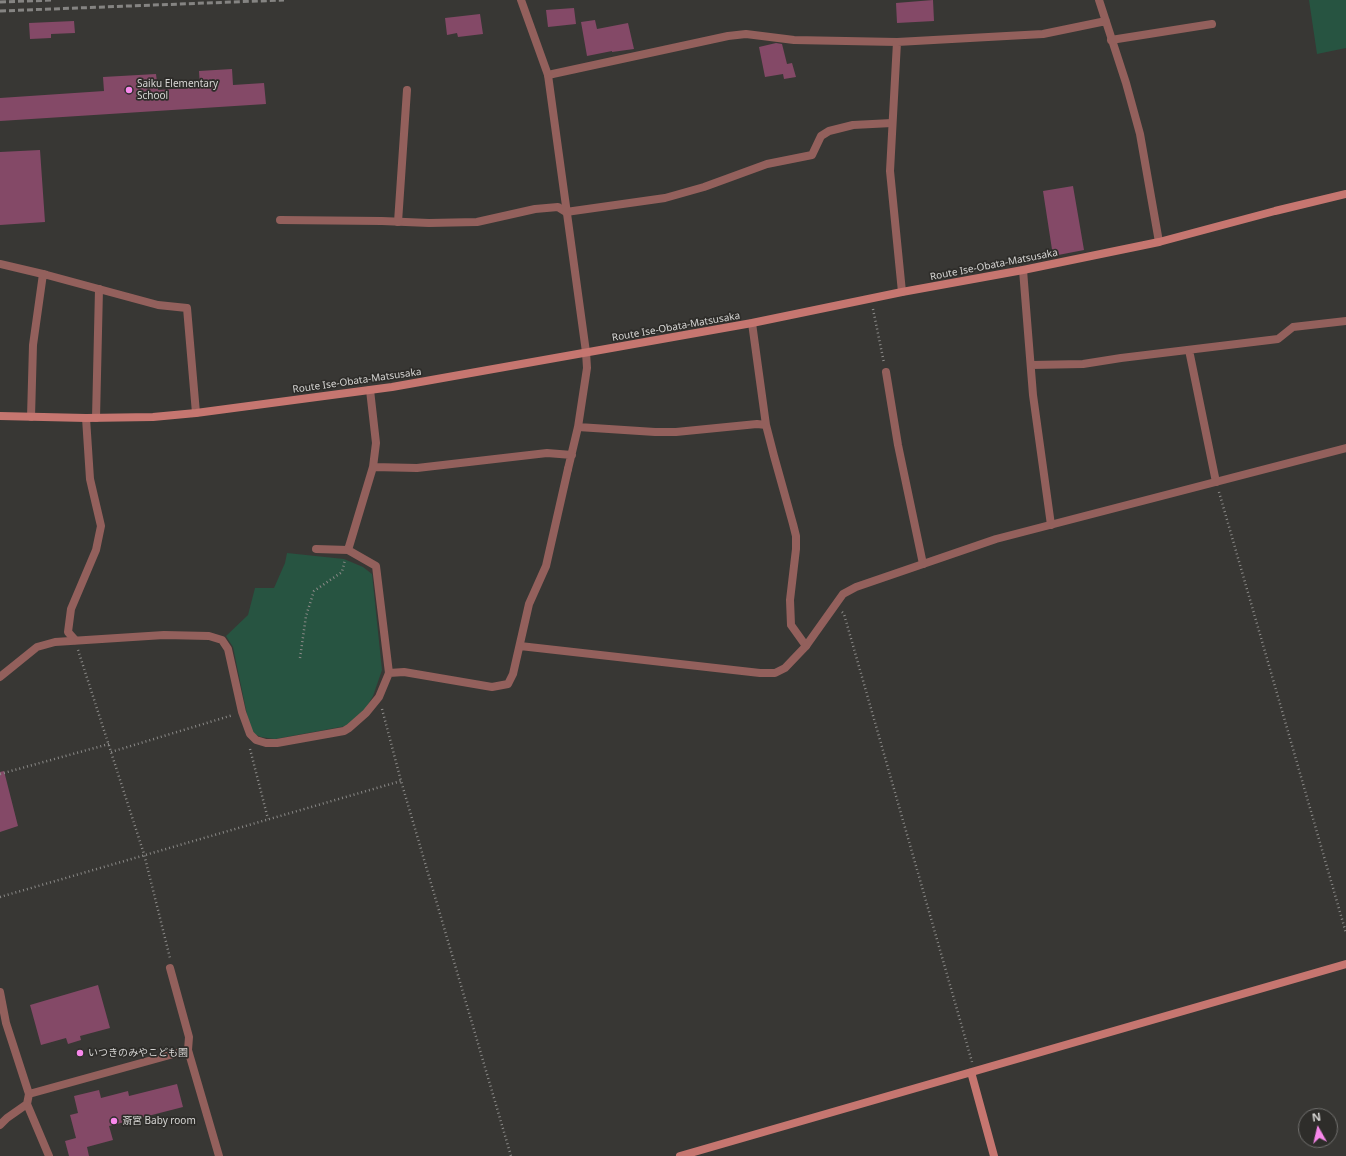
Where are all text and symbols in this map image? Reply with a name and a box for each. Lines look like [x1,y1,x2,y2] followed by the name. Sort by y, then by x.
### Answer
[137,78,218,102] place label: Saiku Elementary School
[124,85,134,95] marker: Saiku Elementary School
[929,247,1059,283] street label: Route Ise-Obata-Matsusaka
[611,310,741,344] street label: Route Ise-Obata-Matsusaka
[292,366,422,396] street label: Route Ise-Obata-Matsusaka
[88,1047,188,1059] place label: いつきのみやこども園
[75,1048,85,1058] marker: いつきのみやこども園
[1298,1108,1338,1148] north arrow
[1311,1109,1322,1125] text: N
[122,1115,196,1127] place label: 斎宮 Baby room
[109,1116,119,1126] marker: 斎宮 Baby room

